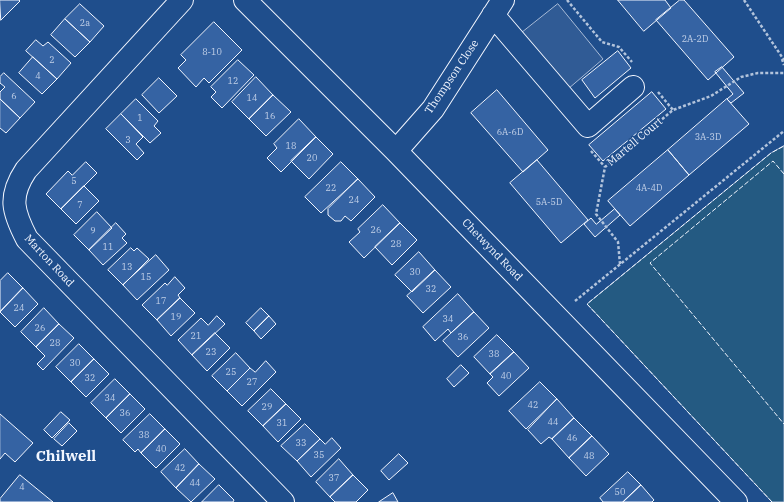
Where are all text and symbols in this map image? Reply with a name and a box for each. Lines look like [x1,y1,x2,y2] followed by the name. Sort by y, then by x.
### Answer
[80,18,90,28] house number: 2a
[682,34,708,44] house number: 2A-2D
[422,37,482,117] street label: Thompson Close
[202,47,222,57] house number: 8-10
[49,55,55,65] house number: 2
[35,71,41,81] house number: 4
[228,76,238,86] house number: 12
[11,91,17,101] house number: 6
[247,93,257,103] house number: 14
[265,111,275,121] house number: 16
[137,113,143,123] house number: 1
[605,115,665,169] street label: Martell Court
[497,127,523,137] house number: 6A-6D
[695,132,721,142] house number: 3A-3D
[125,135,131,145] house number: 3
[286,141,296,151] house number: 18
[307,153,317,163] house number: 20
[71,176,77,186] house number: 5
[326,183,336,193] house number: 22
[636,183,662,193] house number: 4A-4D
[349,195,359,205] house number: 24
[536,197,562,207] house number: 5A-5D
[77,200,83,210] house number: 7
[459,216,525,284] street label: Chetwynd Road
[371,225,381,235] house number: 26
[90,226,96,236] house number: 9
[22,232,76,290] street label: Marton Road
[391,239,401,249] house number: 28
[103,242,113,252] house number: 11
[122,262,132,272] house number: 13
[410,267,420,277] house number: 30
[141,272,151,282] house number: 15
[426,284,436,294] house number: 32
[156,296,166,306] house number: 17
[14,303,24,313] house number: 24
[171,312,181,322] house number: 19
[443,314,453,324] house number: 34
[35,323,45,333] house number: 26
[191,331,201,341] house number: 21
[458,332,468,342] house number: 36
[50,338,60,348] house number: 28
[206,347,216,357] house number: 23
[489,349,499,359] house number: 38
[70,358,80,368] house number: 30
[226,367,236,377] house number: 25
[501,371,511,381] house number: 40
[85,373,95,383] house number: 32
[247,377,257,387] house number: 27
[105,393,115,403] house number: 34
[528,400,538,410] house number: 42
[262,402,272,412] house number: 29
[120,408,130,418] house number: 36
[548,417,558,427] house number: 44
[277,418,287,428] house number: 31
[139,430,149,440] house number: 38
[567,433,577,443] house number: 46
[296,438,306,448] house number: 33
[156,444,166,454] house number: 40
[36,448,96,466] district label: Chilwell
[314,450,324,460] house number: 35
[584,451,594,461] house number: 48
[175,463,185,473] house number: 42
[329,473,339,483] house number: 37
[190,478,200,488] house number: 44
[19,482,25,492] house number: 4
[615,487,625,497] house number: 50

